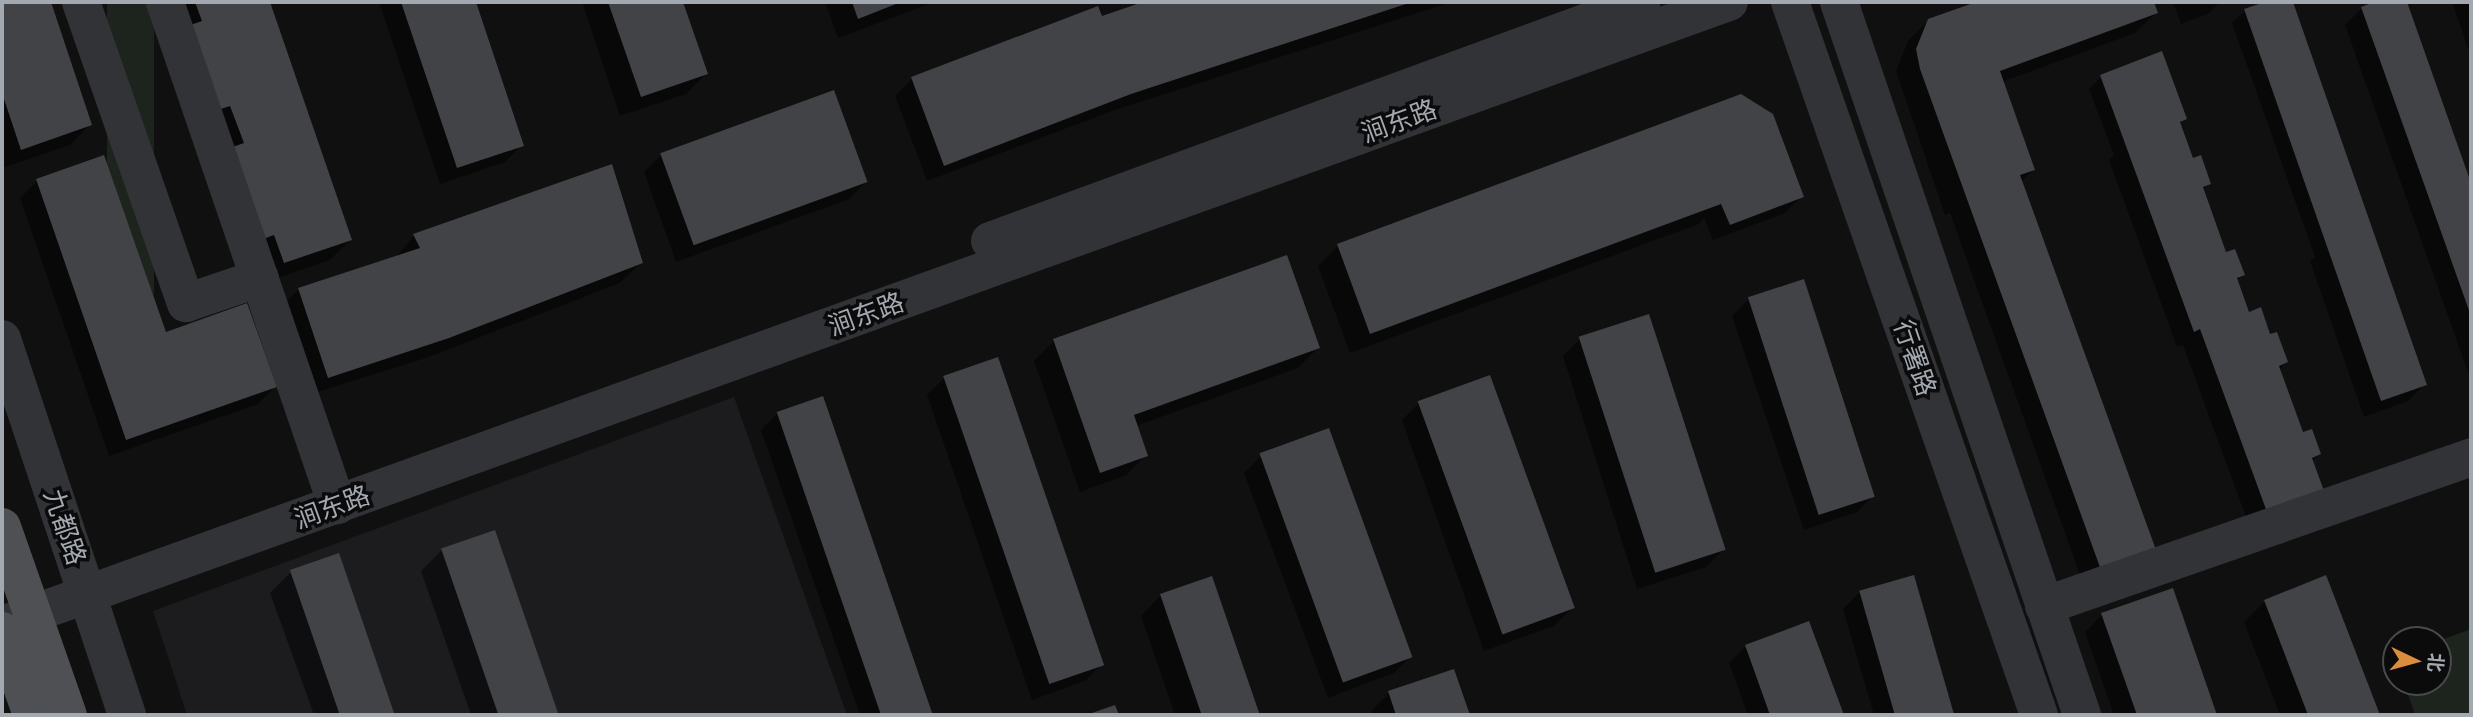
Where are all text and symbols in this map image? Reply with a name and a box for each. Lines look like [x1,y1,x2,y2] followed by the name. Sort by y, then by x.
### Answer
[1357,93,1441,149] street label: 涧东路
[824,286,908,342] street label: 涧东路
[1888,316,1942,400] street label: 行署路
[290,479,374,535] street label: 涧东路
[38,485,92,569] street label: 九都路
[2382,626,2452,696] north arrow
[2423,652,2449,673] text: 北

